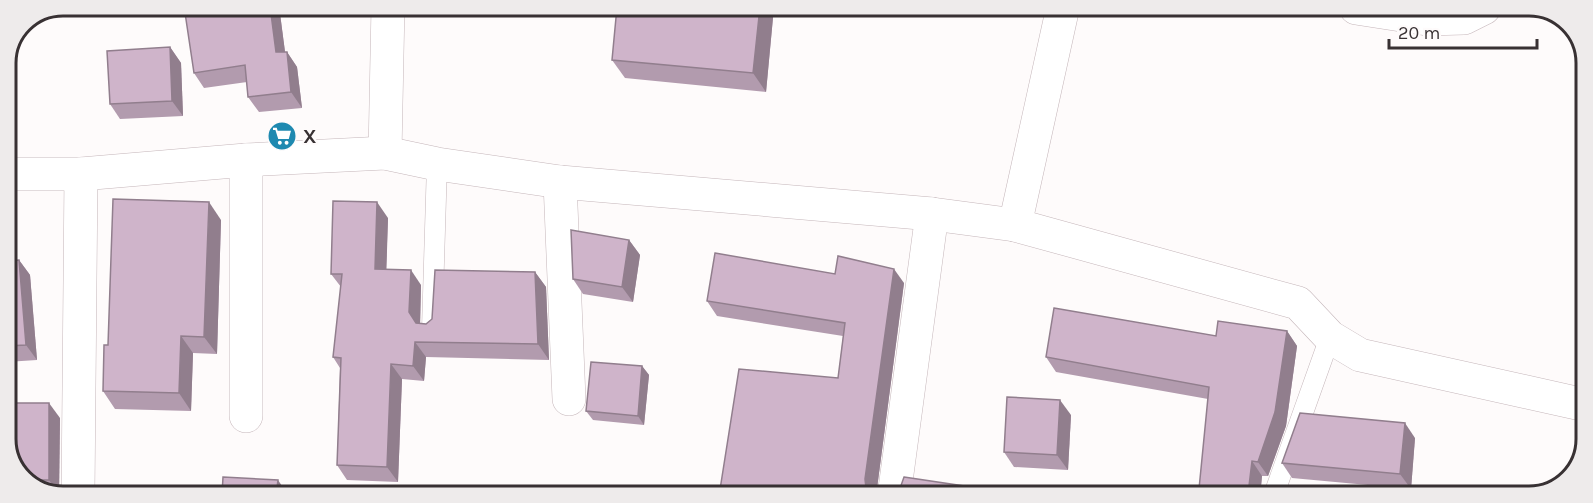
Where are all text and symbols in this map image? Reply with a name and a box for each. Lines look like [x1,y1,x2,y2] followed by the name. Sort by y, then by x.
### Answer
[1389,12,1538,50] scale bar
[1398,22,1440,44] text: 20 m
[266,120,298,152] supermarket icon: X
[303,125,317,148] place label: X

